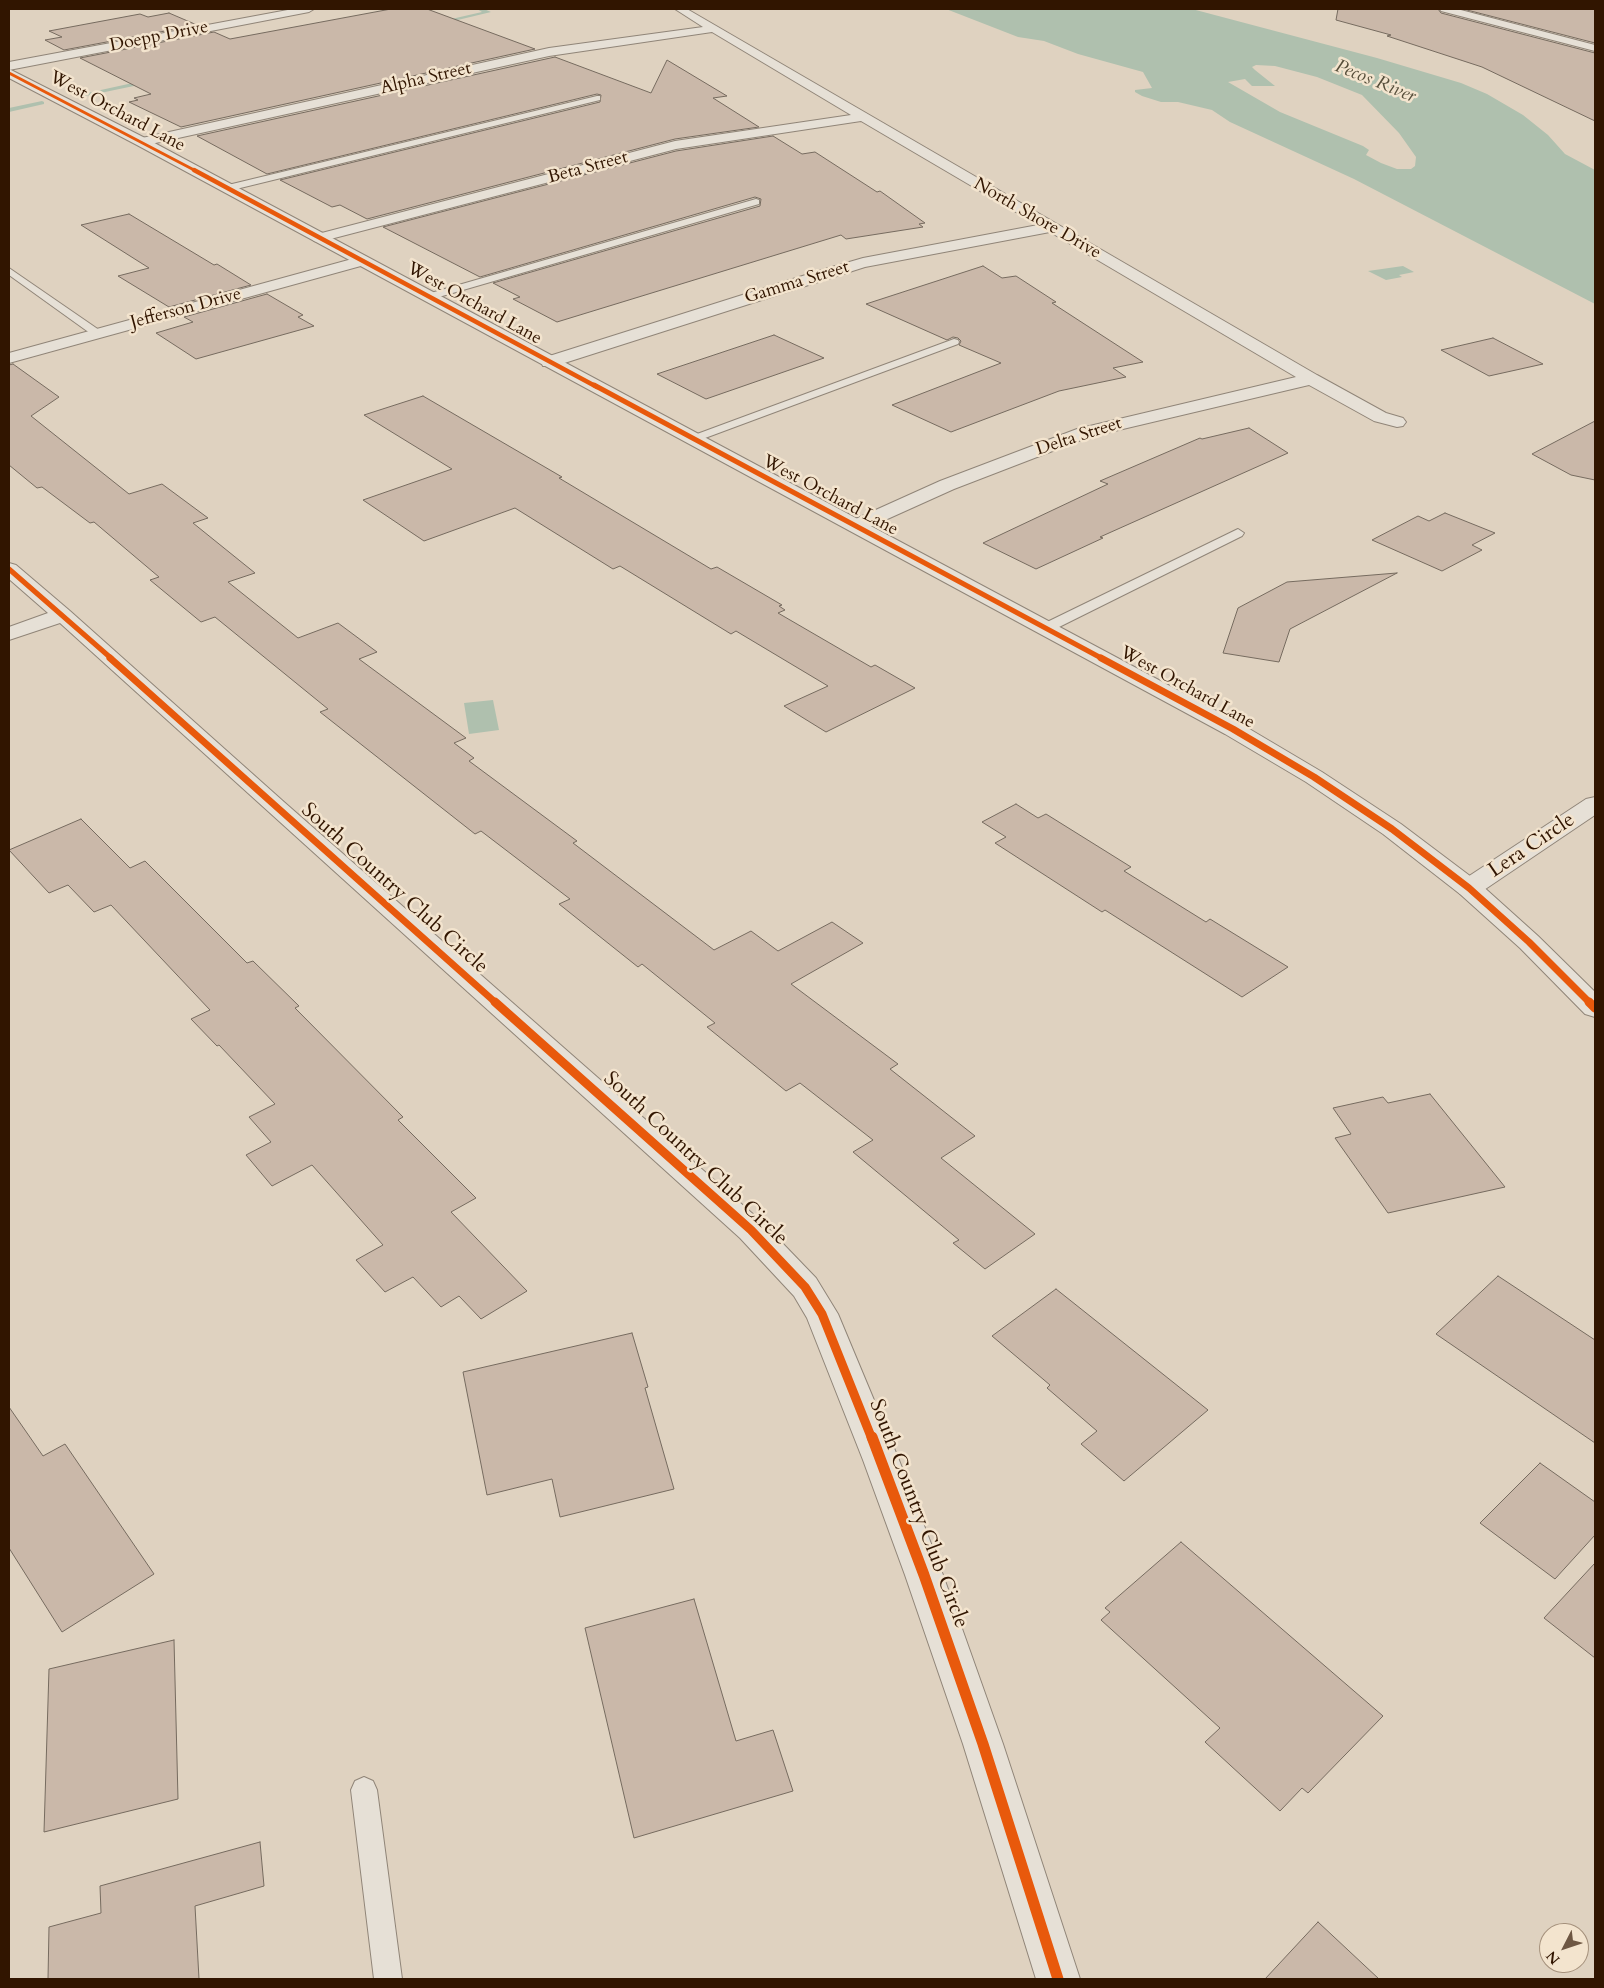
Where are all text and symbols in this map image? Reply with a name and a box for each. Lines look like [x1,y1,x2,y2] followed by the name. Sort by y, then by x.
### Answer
[108,17,210,57] street label: Doepp Drive
[1331,56,1419,108] water label: Pecos River
[378,58,474,100] street label: Alpha Street
[45,67,189,157] street label: West Orchard Lane
[546,147,630,189] street label: Beta Street
[969,174,1105,264] street label: North Shore Drive
[742,257,852,309] street label: Gamma Street
[403,258,545,350] street label: West Orchard Lane
[128,284,244,334] street label: Jefferson Drive
[1033,413,1125,461] street label: Delta Street
[758,451,902,541] street label: West Orchard Lane
[1116,642,1258,734] street label: West Orchard Lane
[295,798,493,980] street label: South Country Club Circle
[1484,808,1580,884] street label: Lera Circle
[598,1067,792,1251] street label: South Country Club Circle
[863,1396,973,1632] street label: South Country Club Circle
[1539,1923,1589,1973] north arrow
[1542,1947,1564,1968] text: N

